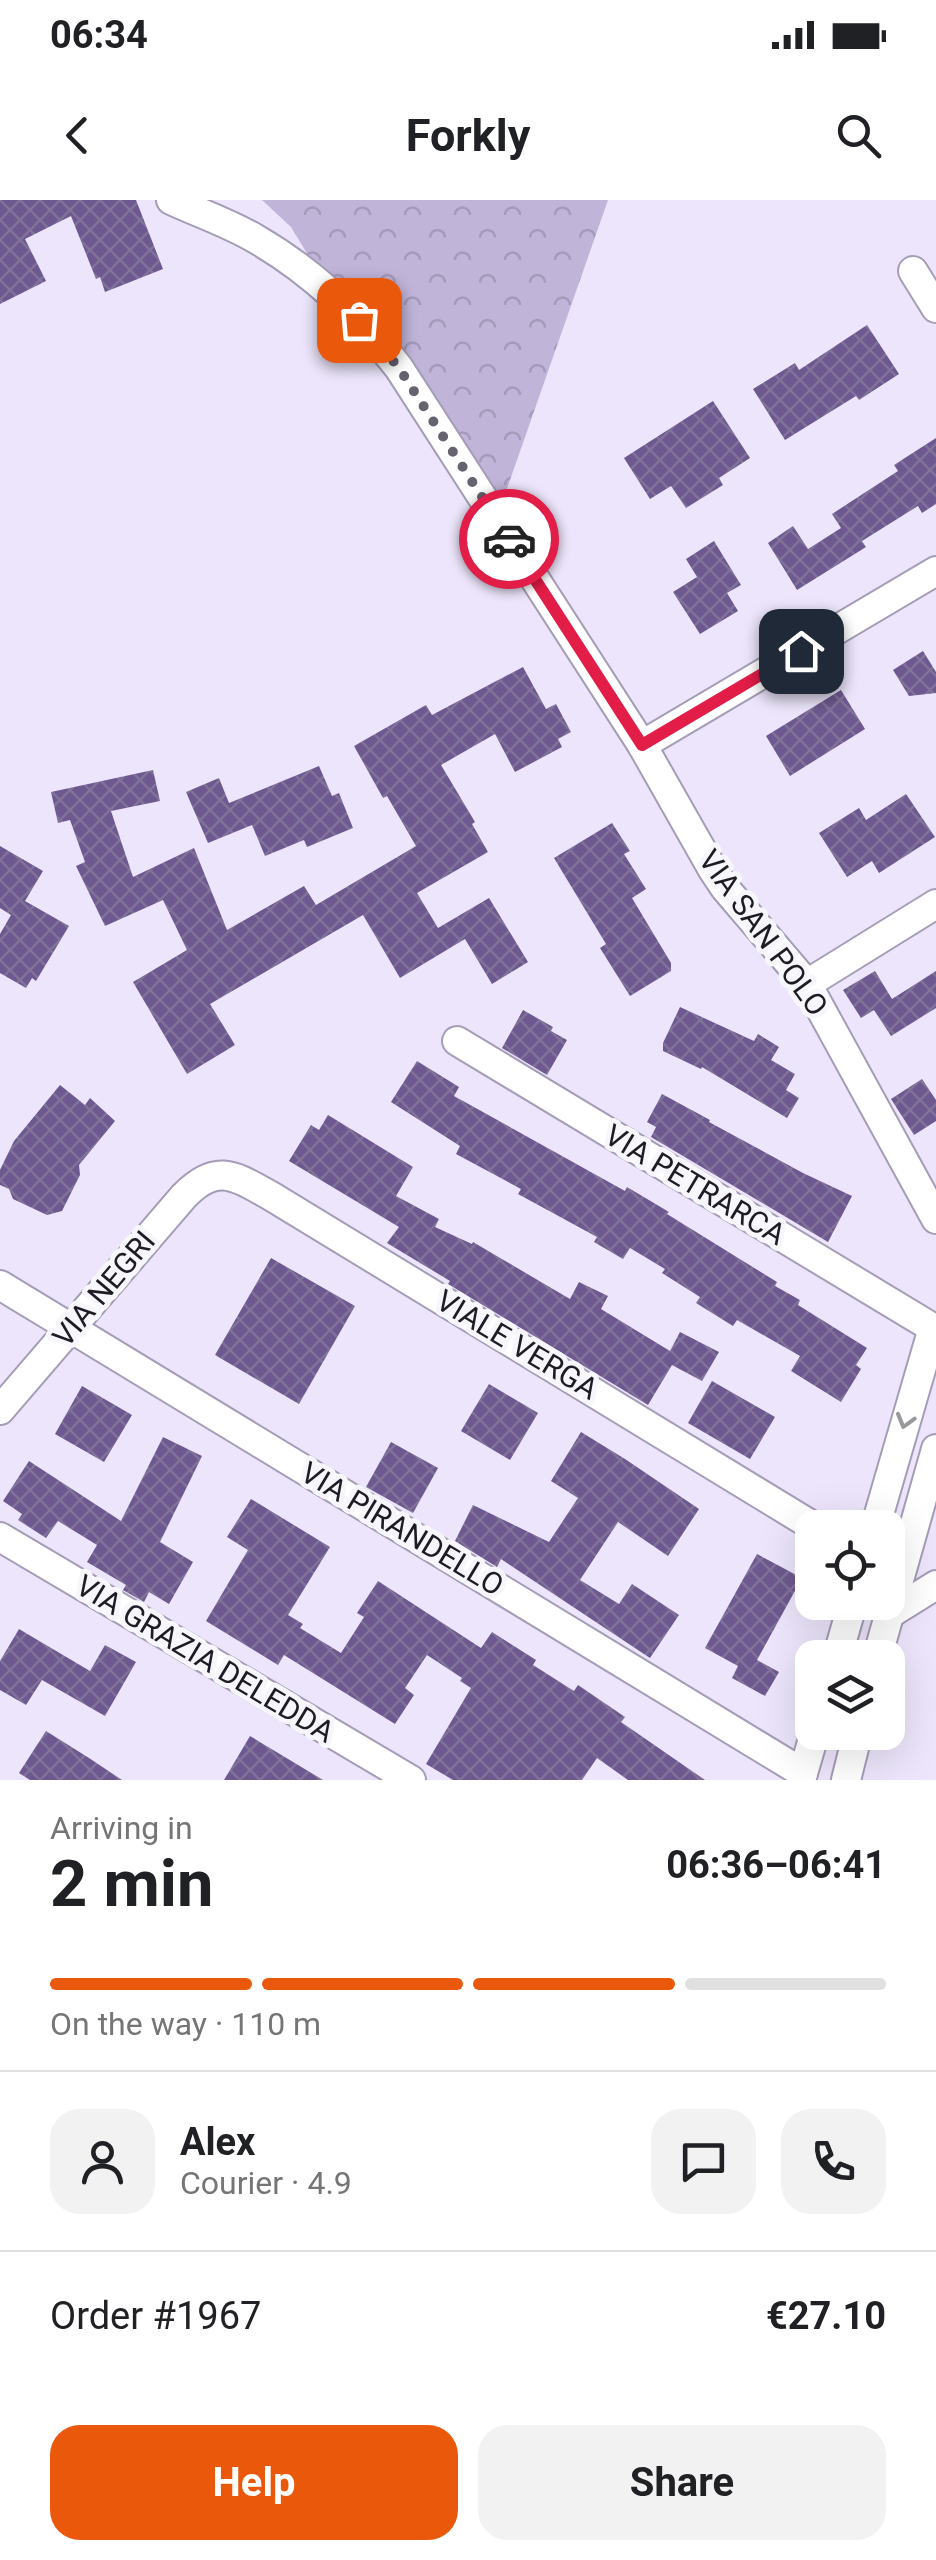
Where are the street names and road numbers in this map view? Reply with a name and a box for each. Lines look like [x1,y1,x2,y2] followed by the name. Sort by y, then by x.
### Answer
[692,843,835,1022] street label: VIA SAN POLO
[599,1117,792,1252] street label: VIA PETRARCA
[45,1224,162,1354] street label: VIA NEGRI
[430,1283,605,1407] street label: VIALE VERGA
[295,1454,510,1603] street label: VIA PIRANDELLO
[70,1568,341,1750] street label: VIA GRAZIA DELEDDA

